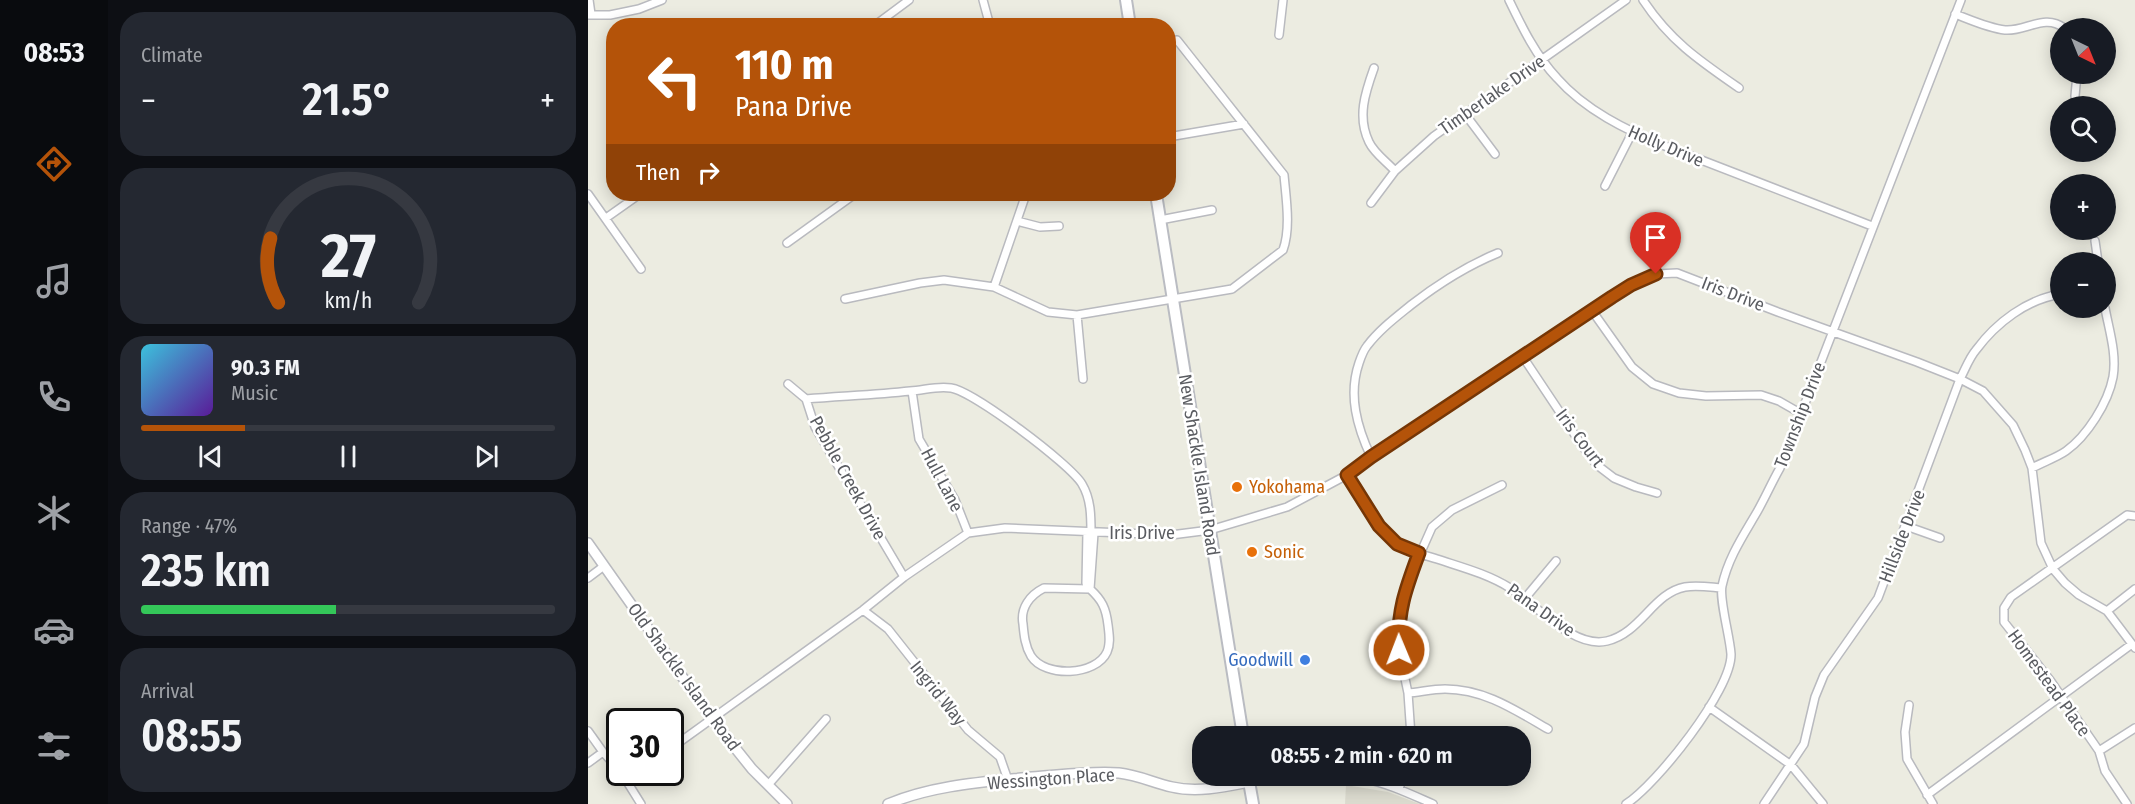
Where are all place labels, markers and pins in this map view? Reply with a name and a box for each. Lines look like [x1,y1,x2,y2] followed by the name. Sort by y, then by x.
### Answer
[1630,212,1681,274] pin
[1249,476,1325,498] place label: Yokohama
[1230,480,1244,494] marker: Yokohama
[1264,541,1304,563] place label: Sonic
[1245,545,1259,559] marker: Sonic
[1228,649,1293,671] place label: Goodwill
[1298,653,1312,667] marker: Goodwill

